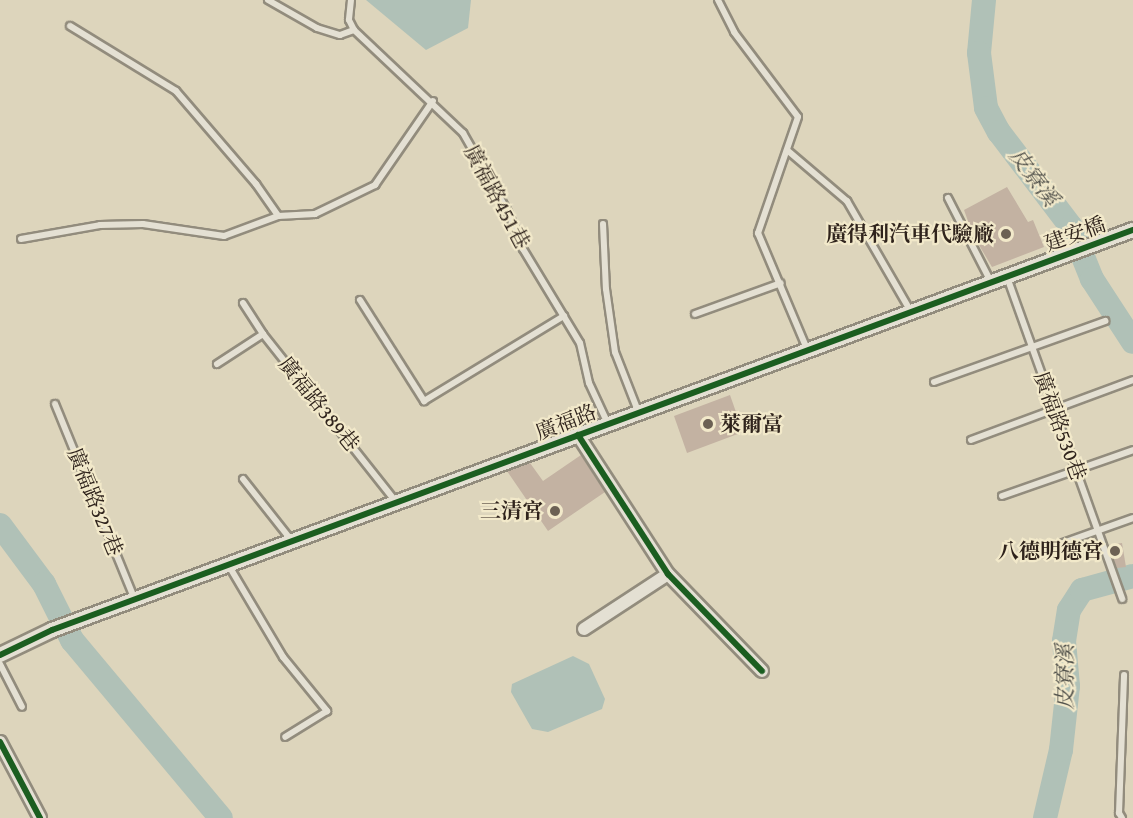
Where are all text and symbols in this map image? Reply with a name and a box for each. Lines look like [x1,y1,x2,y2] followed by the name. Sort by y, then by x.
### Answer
[459,141,535,253] street label: 廣福路451巷
[1004,143,1064,211] water label: 皮寮溪
[1041,211,1109,257] street label: 建安橋
[826,221,994,247] place label: 廣得利汽車代驗廠
[999,227,1013,241] marker: 廣得利汽車代驗廠
[273,352,365,456] street label: 廣福路389巷
[1029,368,1091,484] street label: 廣福路530巷
[532,399,600,445] street label: 廣福路
[720,411,783,437] place label: 萊爾富
[701,417,715,431] marker: 萊爾富
[62,444,128,560] street label: 廣福路327巷
[480,498,543,524] place label: 三清宮
[548,504,562,518] marker: 三清宮
[998,538,1103,564] place label: 八德明德宮
[1108,544,1122,558] marker: 八德明德宮
[1052,644,1078,710] water label: 皮寮溪

